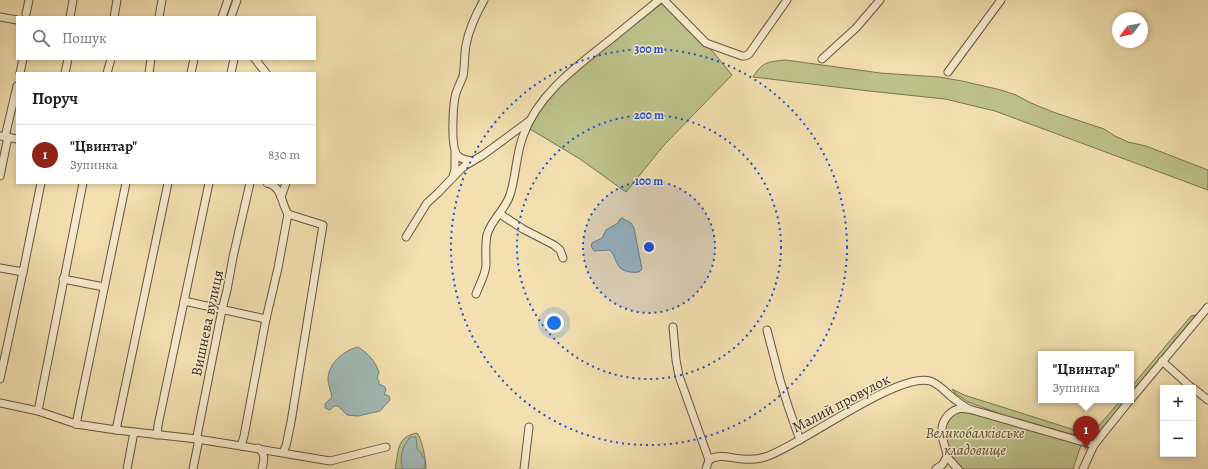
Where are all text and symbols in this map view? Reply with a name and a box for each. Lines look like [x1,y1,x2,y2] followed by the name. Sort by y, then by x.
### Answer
[1112,12,1148,48] north arrow
[16,16,316,60] search box
[30,27,52,49] icon: search
[62,28,107,48] text: Пошук
[634,41,664,57] text: 300 m
[32,87,78,110] text: Поруч
[634,107,664,123] text: 200 m
[70,136,137,156] text: "Цвинтар"
[43,146,47,163] text: 1
[268,146,300,163] text: 830 m
[70,156,118,173] text: Зупинка
[635,173,663,189] text: 100 m
[642,240,656,254] centre of rings
[186,268,228,378] street label: Вишнева вулиця
[544,313,564,333] your location
[1038,351,1134,403] popup
[1052,359,1120,379] text: "Цвинтар"
[789,369,894,437] street label: Малий провулок
[1052,379,1100,396] text: Зупинка
[1160,385,1196,457] map controls
[1160,385,1196,421] button: +
[1073,416,1099,449] pin: 1
[1160,421,1196,457] button: −
[925,423,1025,460] park label: Великобалківське кладовище

